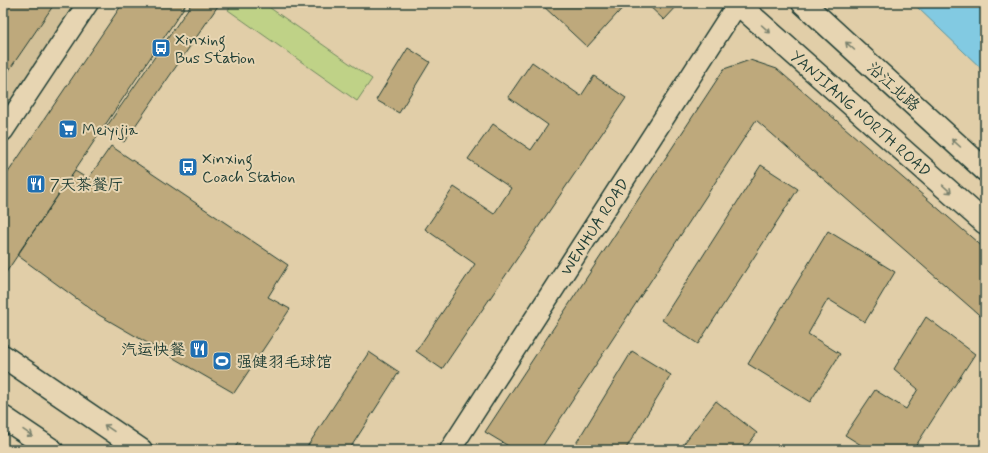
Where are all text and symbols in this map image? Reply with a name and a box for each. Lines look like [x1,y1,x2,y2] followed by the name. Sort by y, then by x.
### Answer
[761,24,771,34] one-way arrow
[175,30,255,69] place label: Xinxing Bus Station
[150,37,172,59] bus stop icon: Xinxing Bus Station
[845,41,855,51] one-way arrow
[785,46,935,182] street label: YANJIANG NORTH ROAD
[862,58,924,116] street label: 沿江北路
[57,118,79,140] supermarket icon: Meiyijia
[82,120,138,141] place label: Meiyijia
[951,139,961,148] one-way arrow
[202,149,295,188] place label: Xinxing Coach Station
[177,156,199,178] bus stop icon: Xinxing Coach Station
[25,173,47,195] restaurant icon: 7天茶餐厅
[50,175,124,196] place label: 7天茶餐厅
[556,175,634,280] street label: WENHUA ROAD
[942,185,953,194] one-way arrow
[188,338,210,360] restaurant icon: 汽运快餐
[121,340,185,361] place label: 汽运快餐
[211,350,233,372] sports icon: 强健羽毛球馆
[236,352,332,373] place label: 强健羽毛球馆
[103,424,114,432] one-way arrow
[22,429,33,438] one-way arrow

